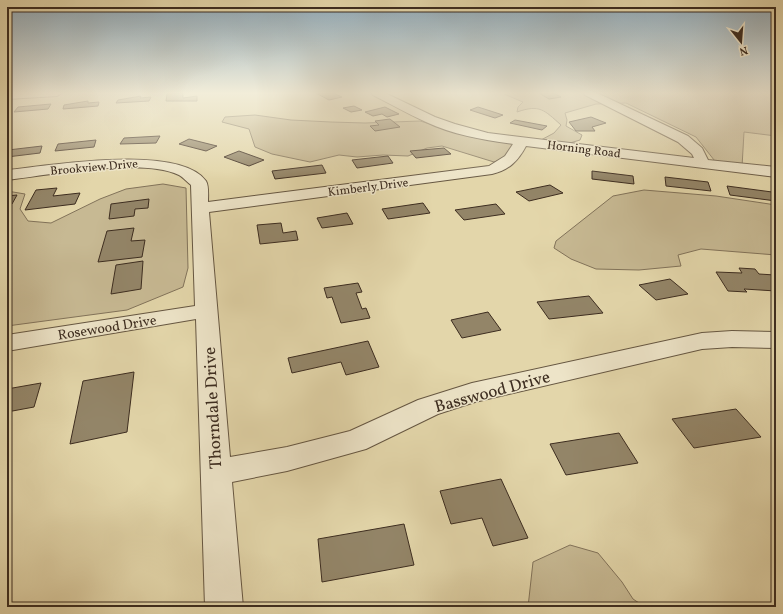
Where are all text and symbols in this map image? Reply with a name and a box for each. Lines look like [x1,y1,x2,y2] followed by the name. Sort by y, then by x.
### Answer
[721,22,761,62] north arrow
[737,42,750,58] text: N
[546,138,622,162] street label: Horning Road
[50,156,139,180] street label: Brookview Drive
[327,175,410,201] street label: Kimberly Drive
[57,311,158,346] street label: Rosewood Drive
[199,346,228,470] street label: Thorndale Drive
[432,366,553,419] street label: Basswood Drive

